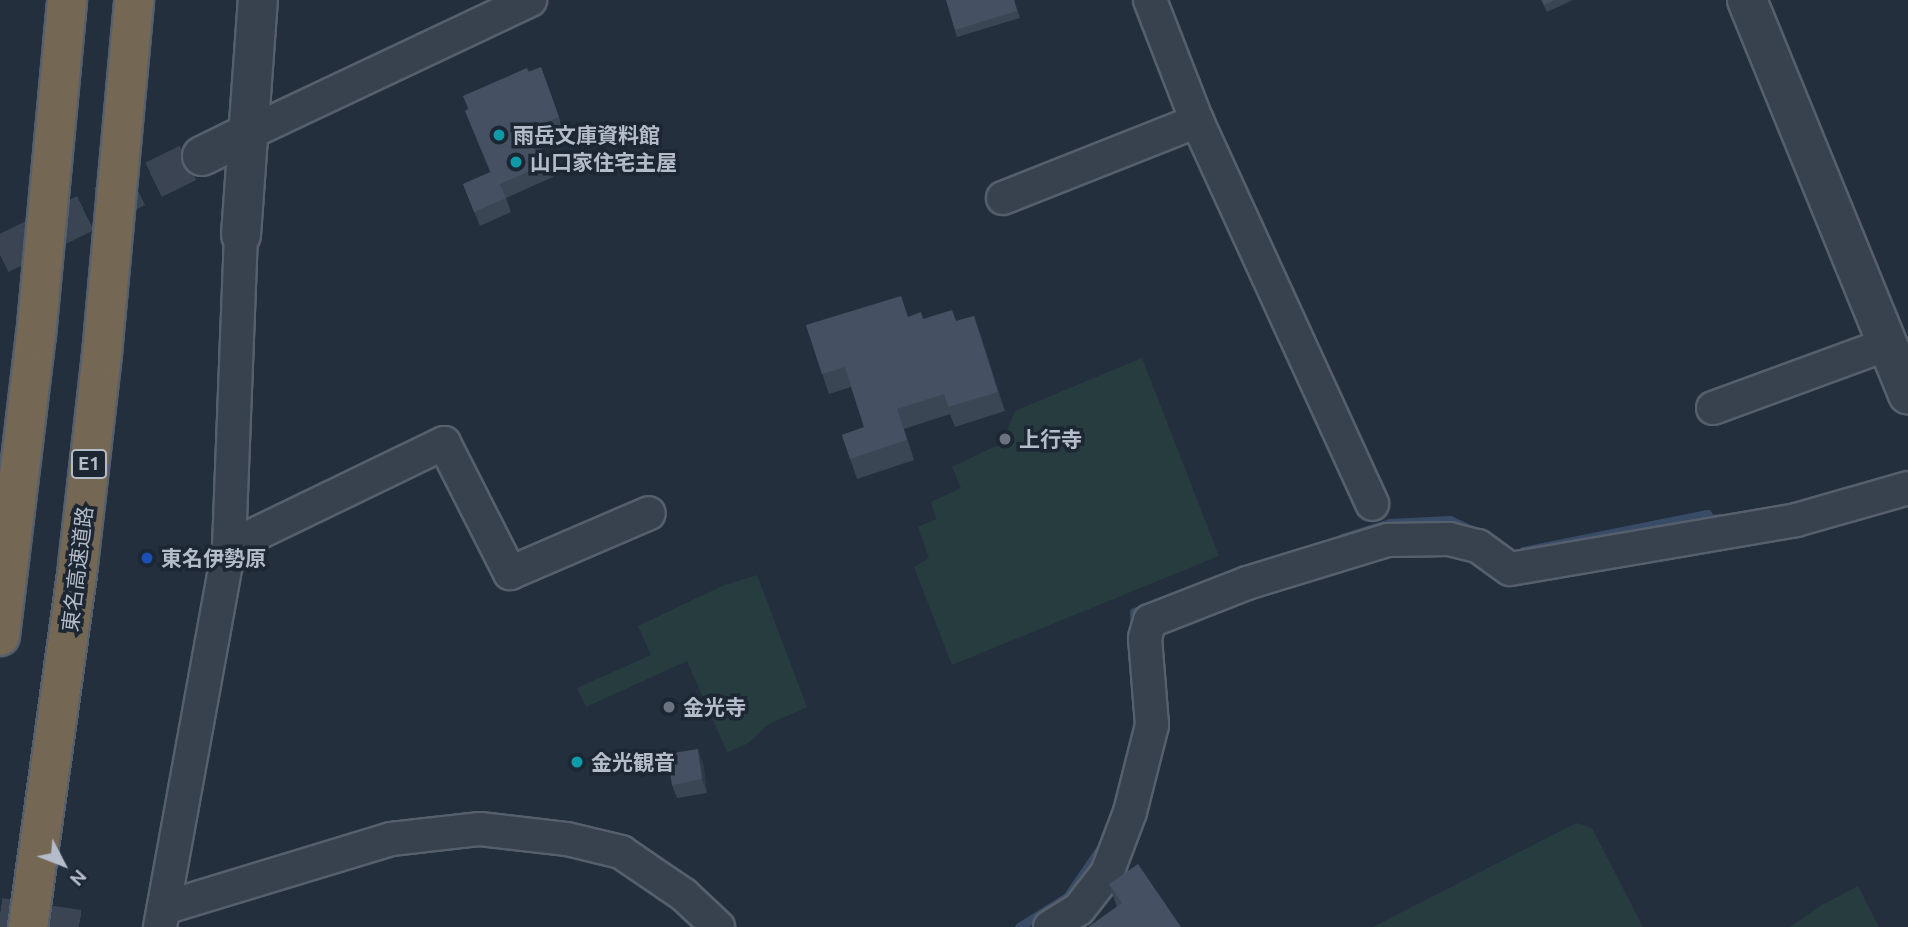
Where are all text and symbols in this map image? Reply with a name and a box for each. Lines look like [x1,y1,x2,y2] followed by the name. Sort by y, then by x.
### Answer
[513,122,660,148] place label: 雨岳文庫資料館
[491,127,507,143] marker: 雨岳文庫資料館
[530,149,677,175] place label: 山口家住宅主屋
[508,154,524,170] marker: 山口家住宅主屋
[1019,426,1082,452] place label: 上行寺
[997,431,1013,447] marker: 上行寺
[70,449,108,480] road number: E1
[57,505,97,633] street label: 東名高速道路
[161,545,266,571] place label: 東名伊勢原
[139,550,155,566] marker: 東名伊勢原
[683,694,746,720] place label: 金光寺
[661,699,677,715] marker: 金光寺
[591,749,675,775] place label: 金光観音
[569,754,585,770] marker: 金光観音
[28,829,98,899] north arrow
[66,865,92,891] text: N

